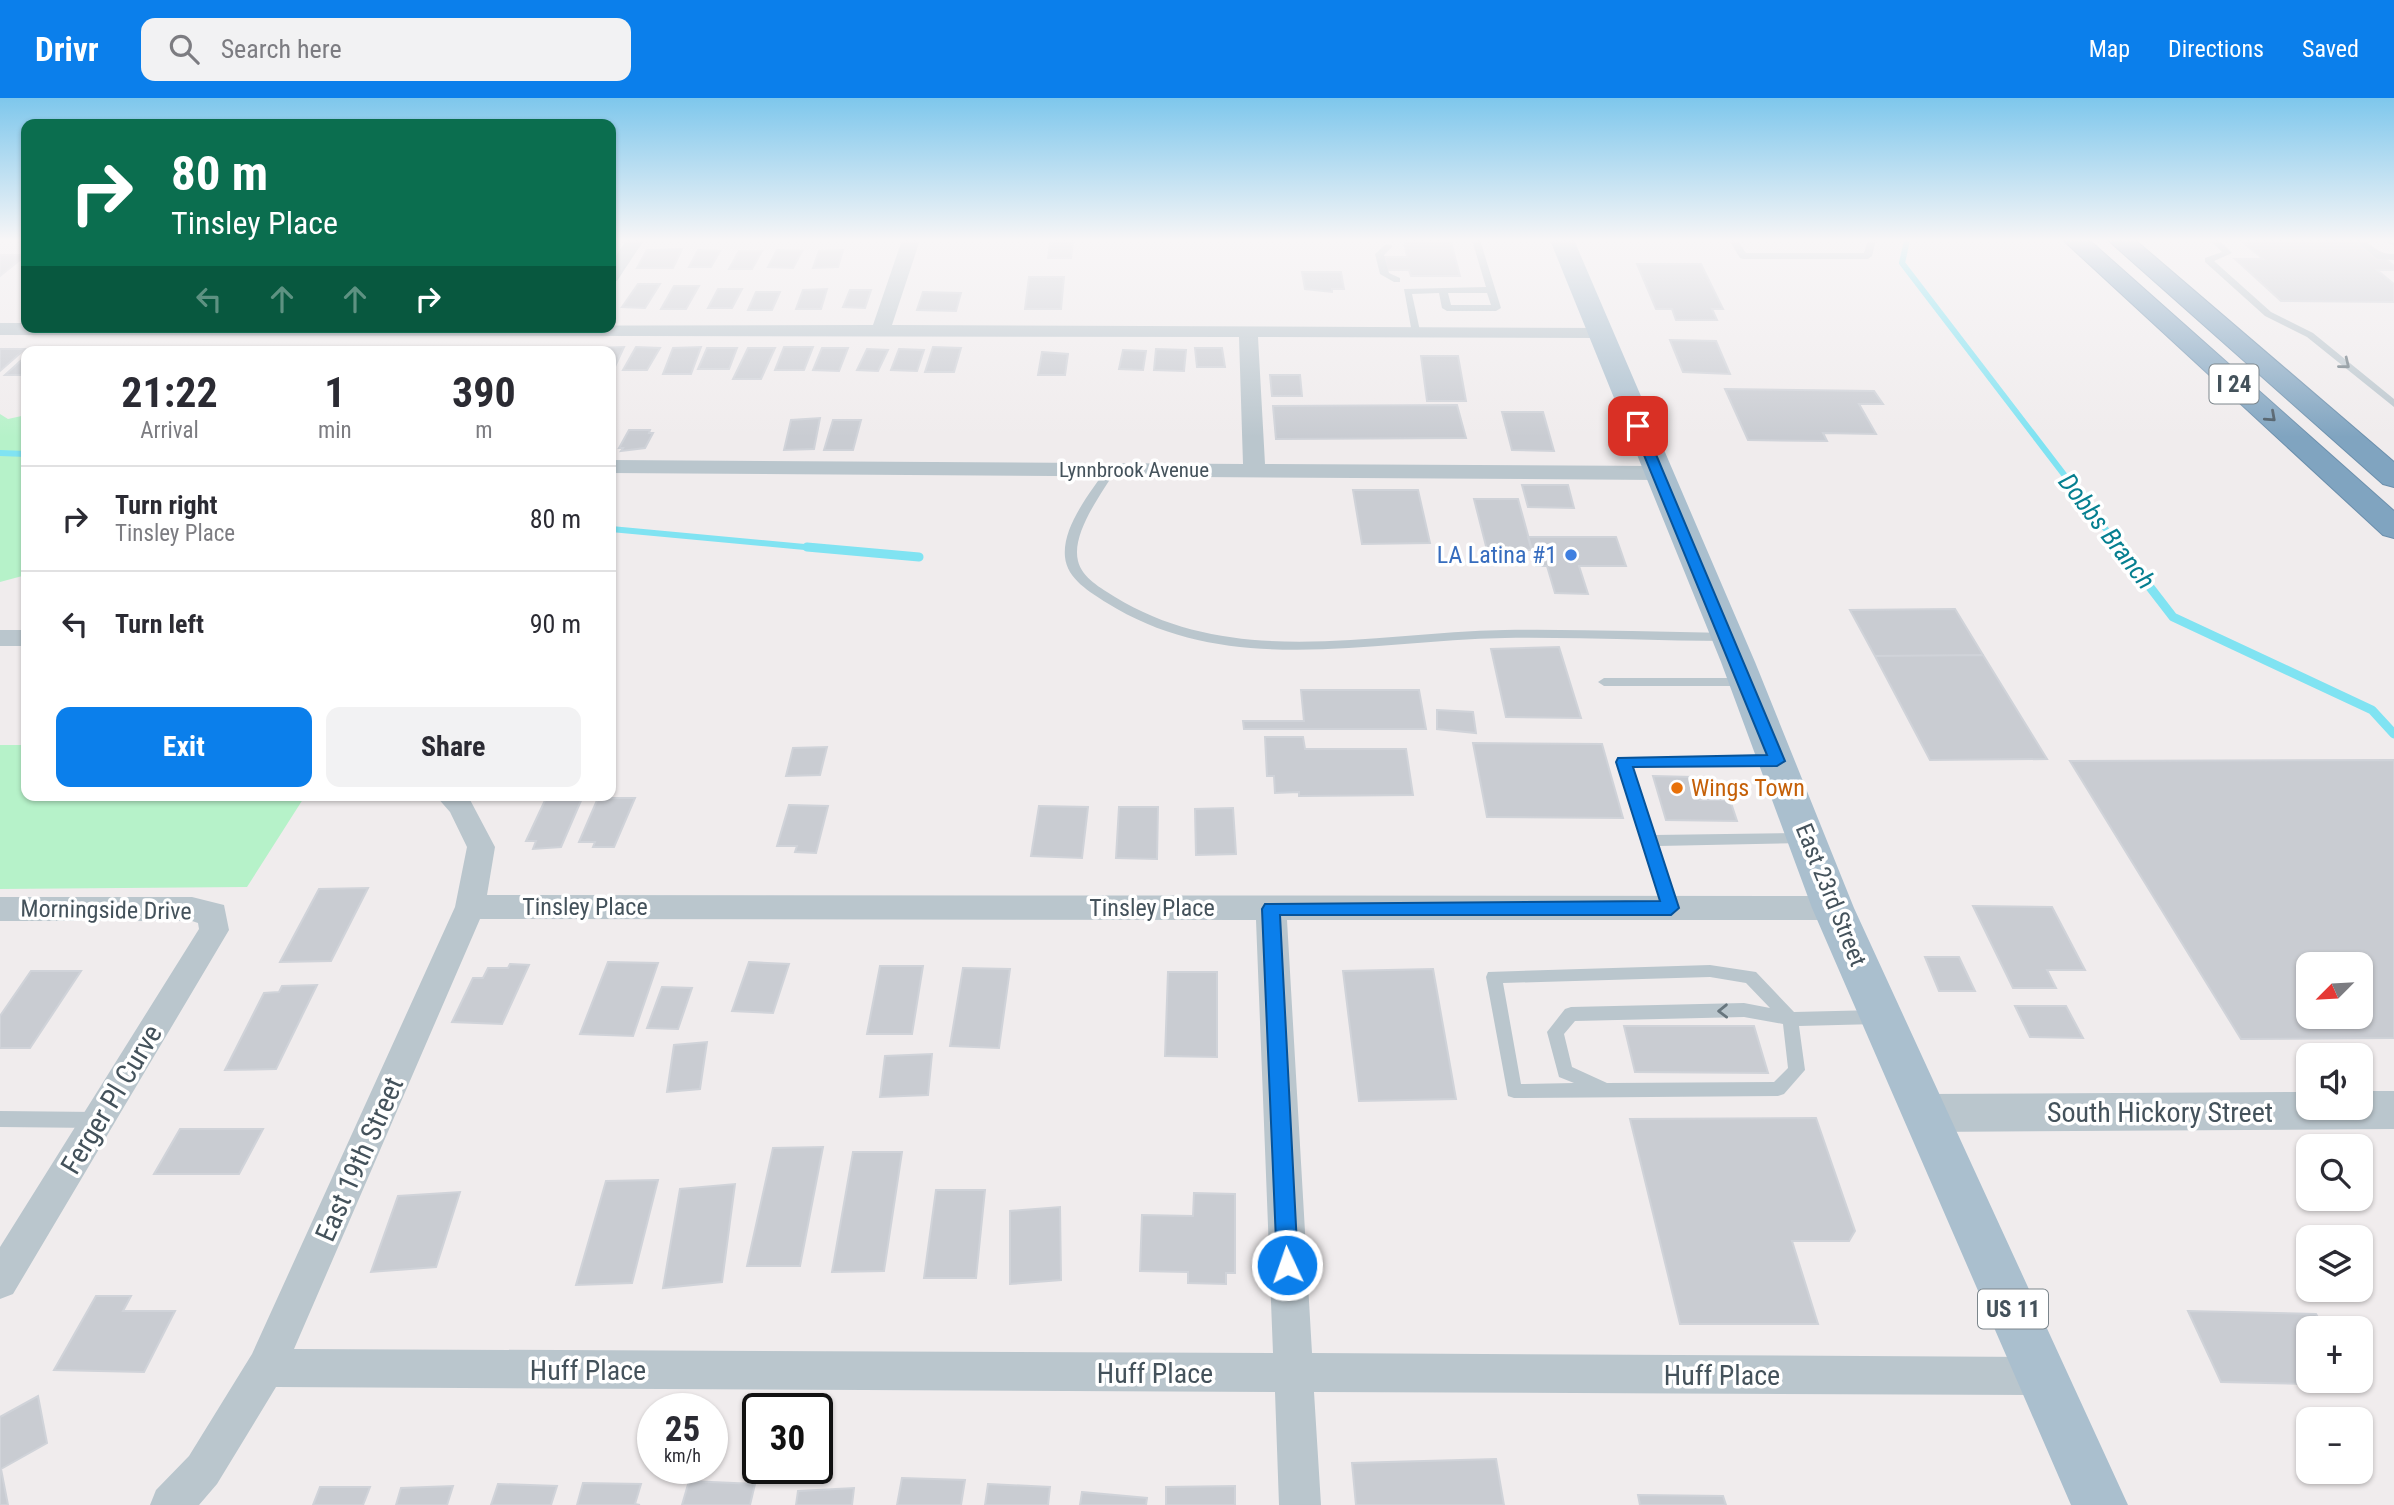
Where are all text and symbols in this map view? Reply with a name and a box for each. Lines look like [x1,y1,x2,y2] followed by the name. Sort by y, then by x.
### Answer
[141,18,631,81] search box
[35,30,99,69] text: Drivr
[165,30,203,68] icon: search
[221,34,342,64] text: Search here
[2089,35,2130,63] text: Map
[2168,35,2264,63] text: Directions
[2302,35,2359,63] text: Saved
[171,145,268,202] text: 80 m
[56,147,147,238] icon: right
[171,204,338,242] text: Tinsley Place
[190,280,228,318] icon: left
[263,280,301,318] icon: ahead
[336,280,374,318] icon: ahead
[409,280,447,318] icon: right
[2337,356,2350,368] one-way arrow
[2210,364,2258,404] road number: I 24
[121,368,218,417] text: 21:22
[324,368,345,417] text: 1
[452,368,516,417] text: 390
[1608,396,1668,456] pin
[1619,407,1657,445] icon: arrive
[2263,409,2276,421] one-way arrow
[140,417,199,444] text: Arrival
[318,417,352,444] text: min
[475,417,492,444] text: m
[1059,458,1209,482] street label: Lynnbrook Avenue
[2053,467,2161,595] water label: Dobbs Branch
[115,490,217,520] text: Turn right
[56,500,94,538] icon: right
[530,504,581,534] text: 80 m
[115,520,235,547] text: Tinsley Place
[1437,541,1557,569] place label: LA Latina #1
[1563,547,1579,563] marker: LA Latina #1
[56,605,94,643] icon: left
[115,609,204,639] text: Turn left
[530,609,581,639] text: 90 m
[56,707,312,787] button: Exit
[326,707,581,787] button: Share
[1691,774,1805,802] place label: Wings Town
[1669,780,1685,796] marker: Wings Town
[1790,820,1872,970] street label: East 23rd Street
[522,893,648,921] street label: Tinsley Place
[1089,894,1215,922] street label: Tinsley Place
[20,895,192,925] street label: Morningside Drive
[2296,952,2373,1029] north arrow
[2296,952,2373,1484] map controls
[1717,1003,1728,1018] one-way arrow
[54,1019,169,1180] street label: Ferger Pl Curve
[2296,1043,2373,1120] button: sound
[309,1072,410,1246] street label: East 19th Street
[2047,1096,2273,1129] street label: South Hickory Street
[2296,1134,2373,1211] button: search
[2296,1225,2373,1302] button: layers
[1250,1228,1324,1302] position arrow
[1978,1290,2048,1328] road number: US 11
[2296,1316,2373,1393] button: +
[530,1354,646,1387] street label: Huff Place
[1097,1357,1213,1390] street label: Huff Place
[1664,1359,1780,1392] street label: Huff Place
[742,1393,833,1484] speed limit sign: 30
[2296,1407,2373,1484] button: −
[665,1409,700,1450] text: 25
[664,1445,701,1466] text: km/h

